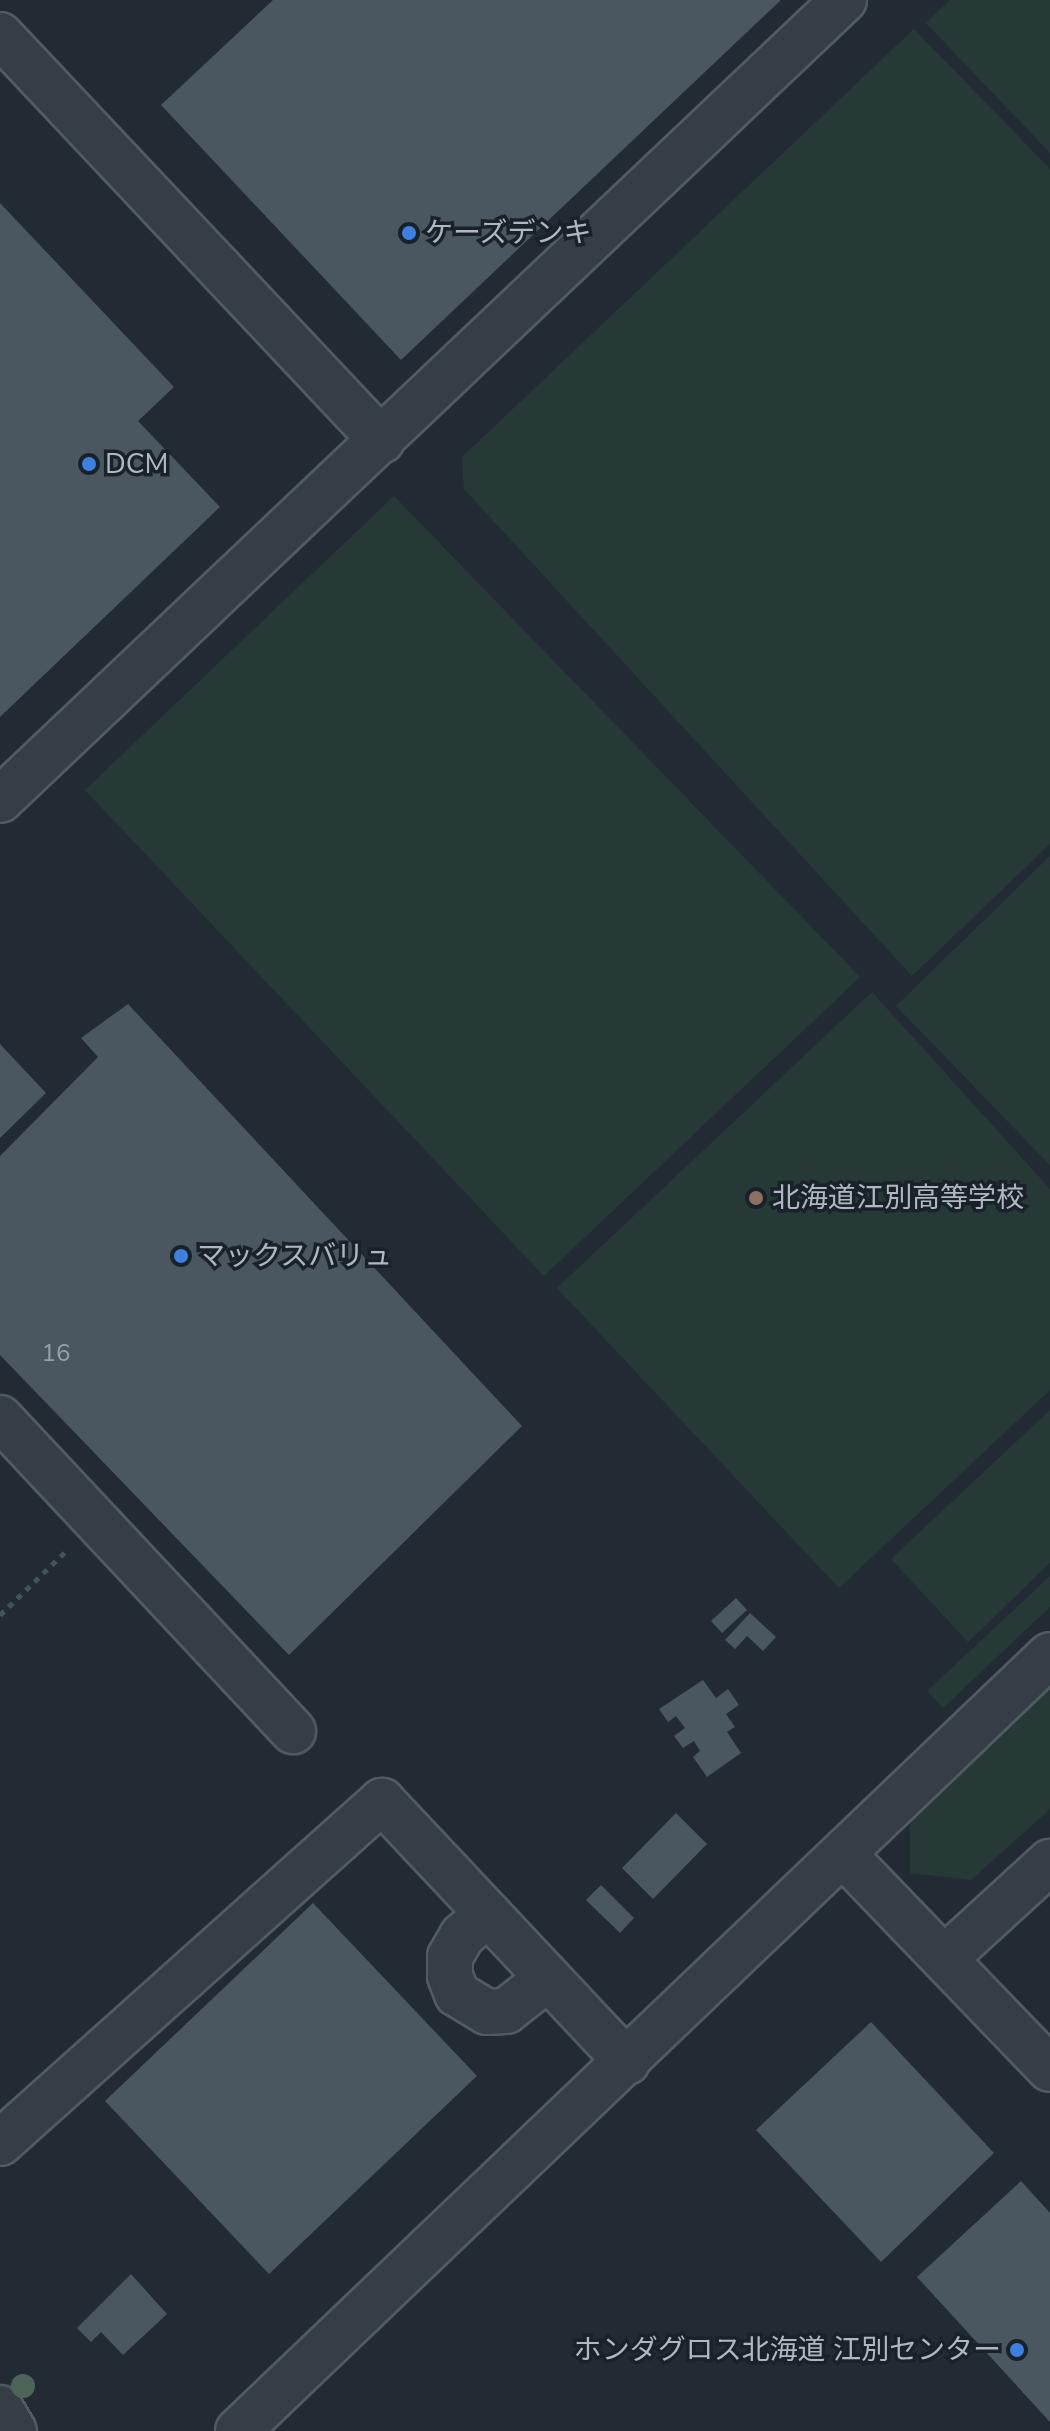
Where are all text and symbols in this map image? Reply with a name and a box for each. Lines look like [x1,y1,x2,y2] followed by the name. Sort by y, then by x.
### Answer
[425,216,593,250] place label: ケーズデンキ
[400,224,418,242] marker: ケーズデンキ
[105,447,169,481] place label: DCM
[80,455,98,473] marker: DCM
[772,1181,1024,1215] place label: 北海道江別高等学校
[747,1189,765,1207] marker: 北海道江別高等学校
[197,1239,393,1273] place label: マックスバリュ
[172,1247,190,1265] marker: マックスバリュ
[42,1340,70,1368] house number: 16
[574,2333,1001,2367] place label: ホンダグロス北海道 江別センター
[1008,2341,1026,2359] marker: ホンダグロス北海道 江別センター

